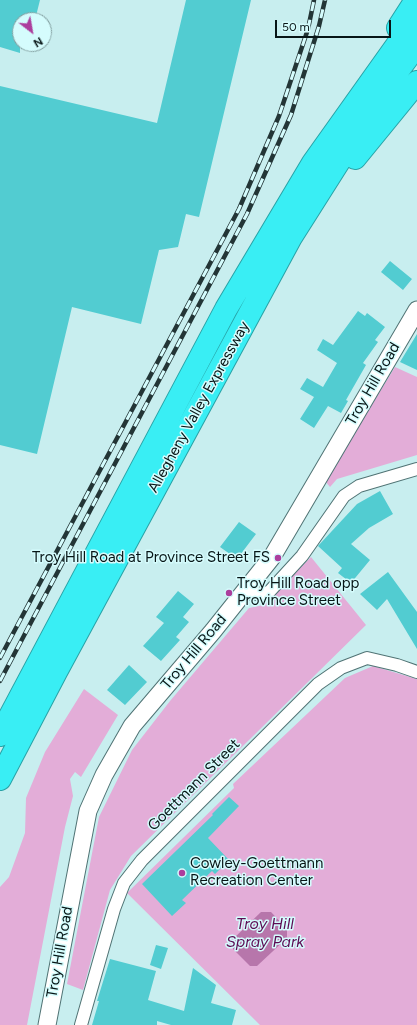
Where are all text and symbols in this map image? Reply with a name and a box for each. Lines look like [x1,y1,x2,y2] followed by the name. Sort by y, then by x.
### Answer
[12,12,52,52] north arrow
[277,12,393,38] scale bar
[282,20,310,34] text: 50 m
[31,34,45,50] text: N
[144,318,254,496] street label: Allegheny Valley Expressway
[342,340,404,428] street label: Troy Hill Road
[32,549,270,567] place label: Troy Hill Road at Province Street FS
[273,553,283,563] marker: Troy Hill Road at Province Street FS
[237,575,359,610] place label: Troy Hill Road opp Province Street
[224,588,234,598] marker: Troy Hill Road opp Province Street
[157,611,231,693] street label: Troy Hill Road
[144,735,244,835] street label: Goettmann Street
[190,855,323,890] place label: Cowley-Goettmann Recreation Center
[177,868,187,878] marker: Cowley-Goettmann Recreation Center
[43,905,77,999] street label: Troy Hill Road
[226,914,304,952] water label: Troy Hill Spray Park

